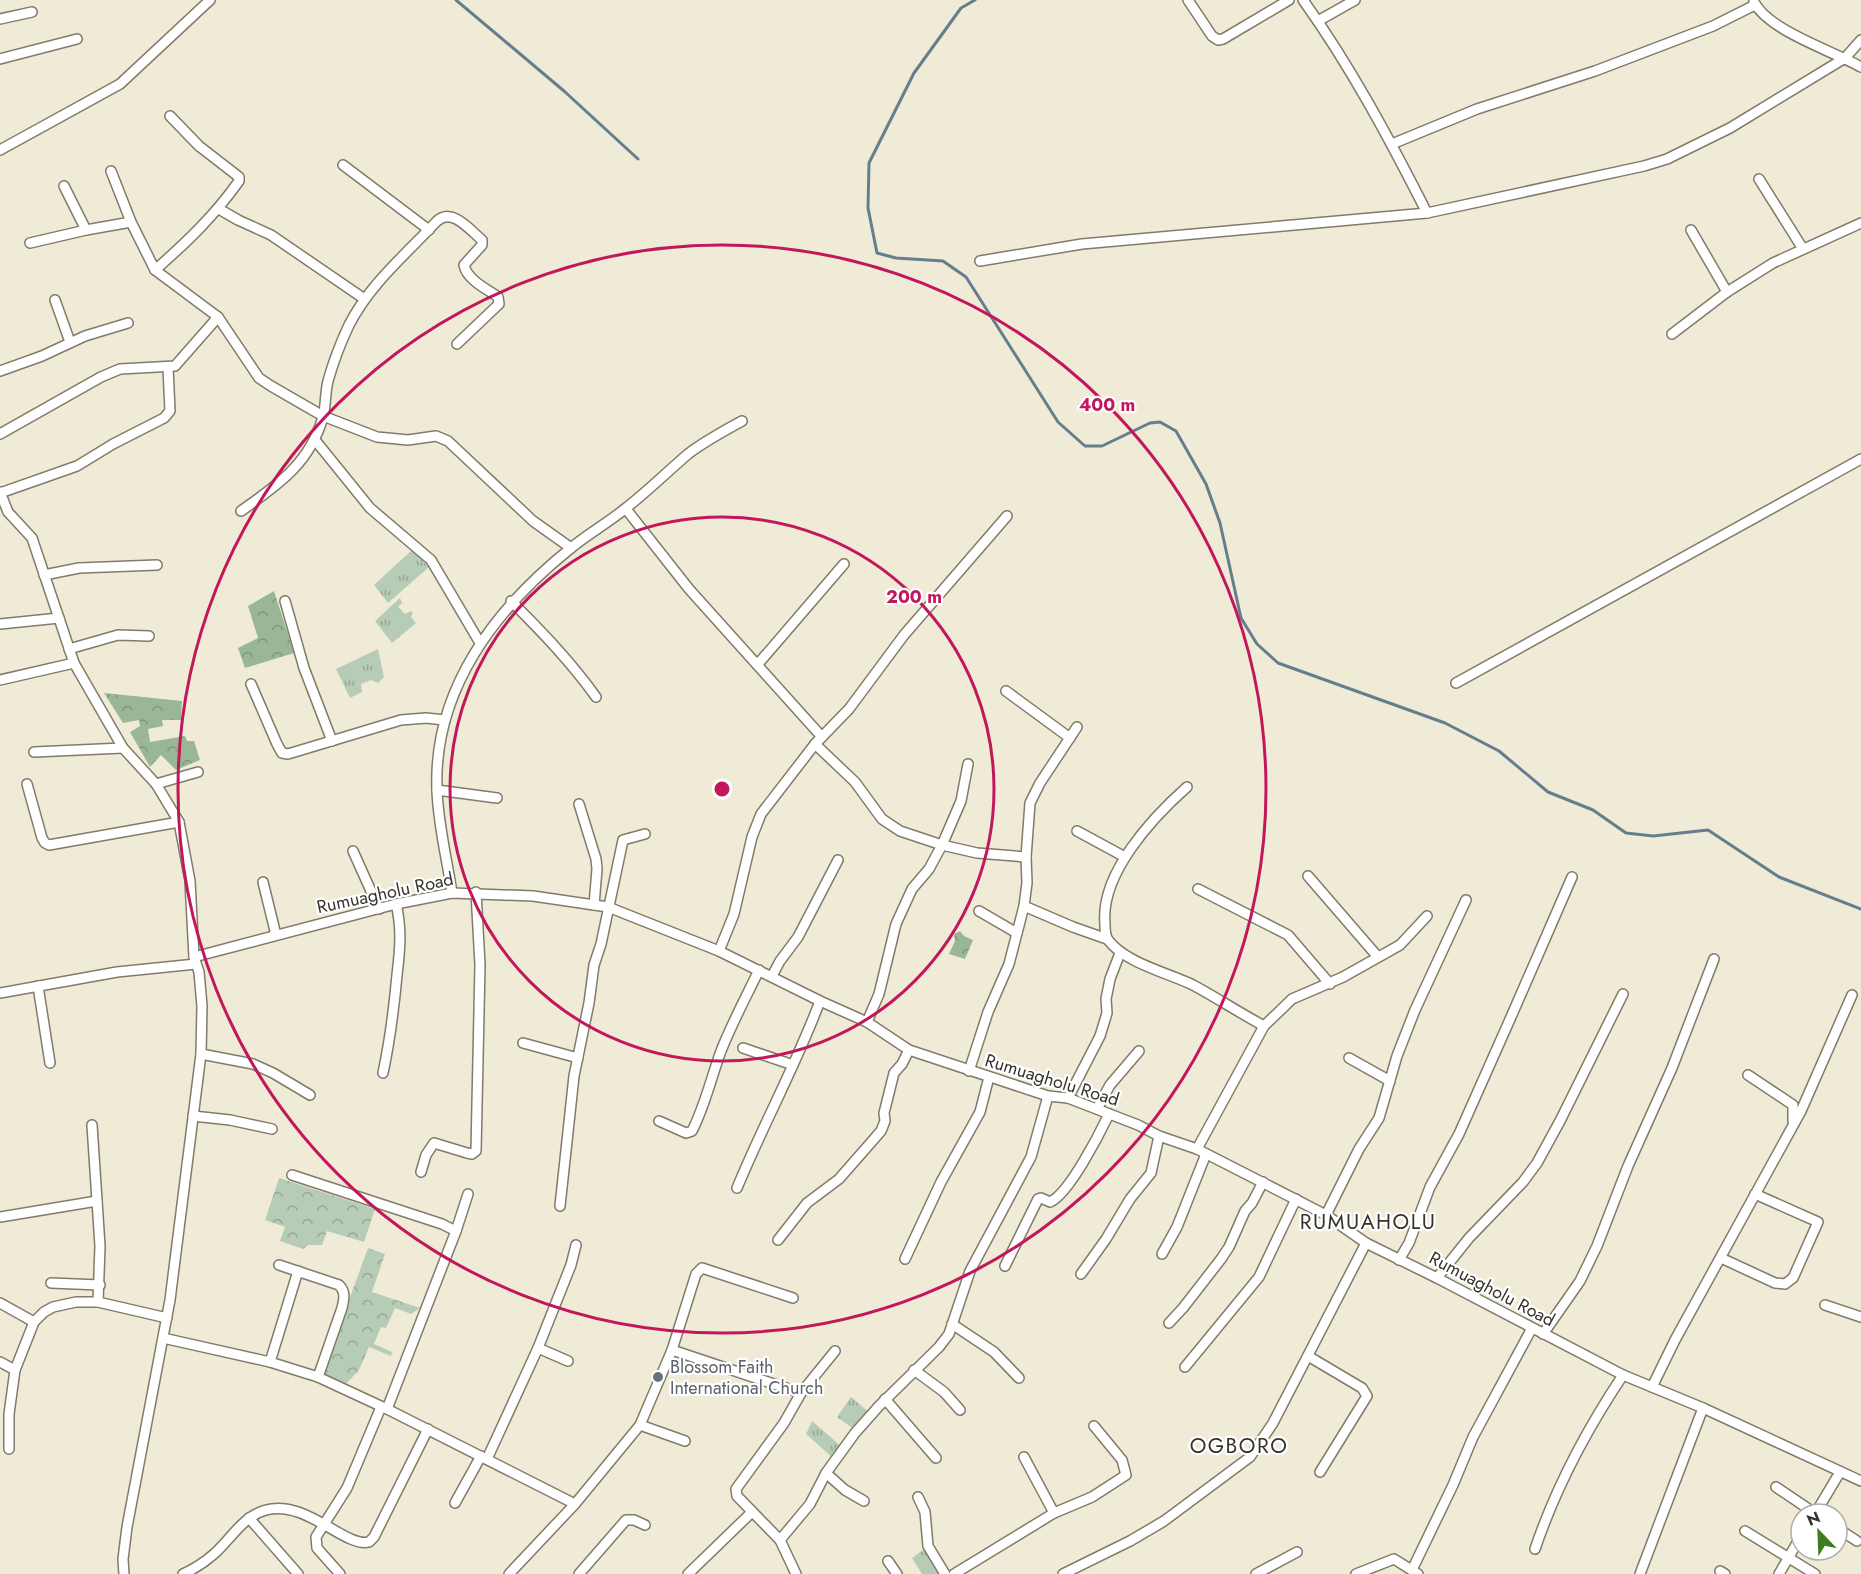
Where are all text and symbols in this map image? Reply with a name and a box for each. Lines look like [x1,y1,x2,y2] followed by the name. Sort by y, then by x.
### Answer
[1079,392,1135,418] text: 400 m
[886,584,942,610] text: 200 m
[712,779,732,799] centre of rings
[314,866,456,920] street label: Rumuagholu Road
[982,1047,1122,1113] street label: Rumuagholu Road
[1300,1207,1436,1237] district label: RUMUAHOLU
[1425,1245,1559,1333] street label: Rumuagholu Road
[670,1354,823,1401] place label: Blossom Faith International Church
[651,1370,665,1384] marker: Blossom Faith International Church
[1190,1431,1288,1461] district label: OGBORO
[1789,1502,1849,1562] north arrow
[1803,1506,1824,1532] text: N

